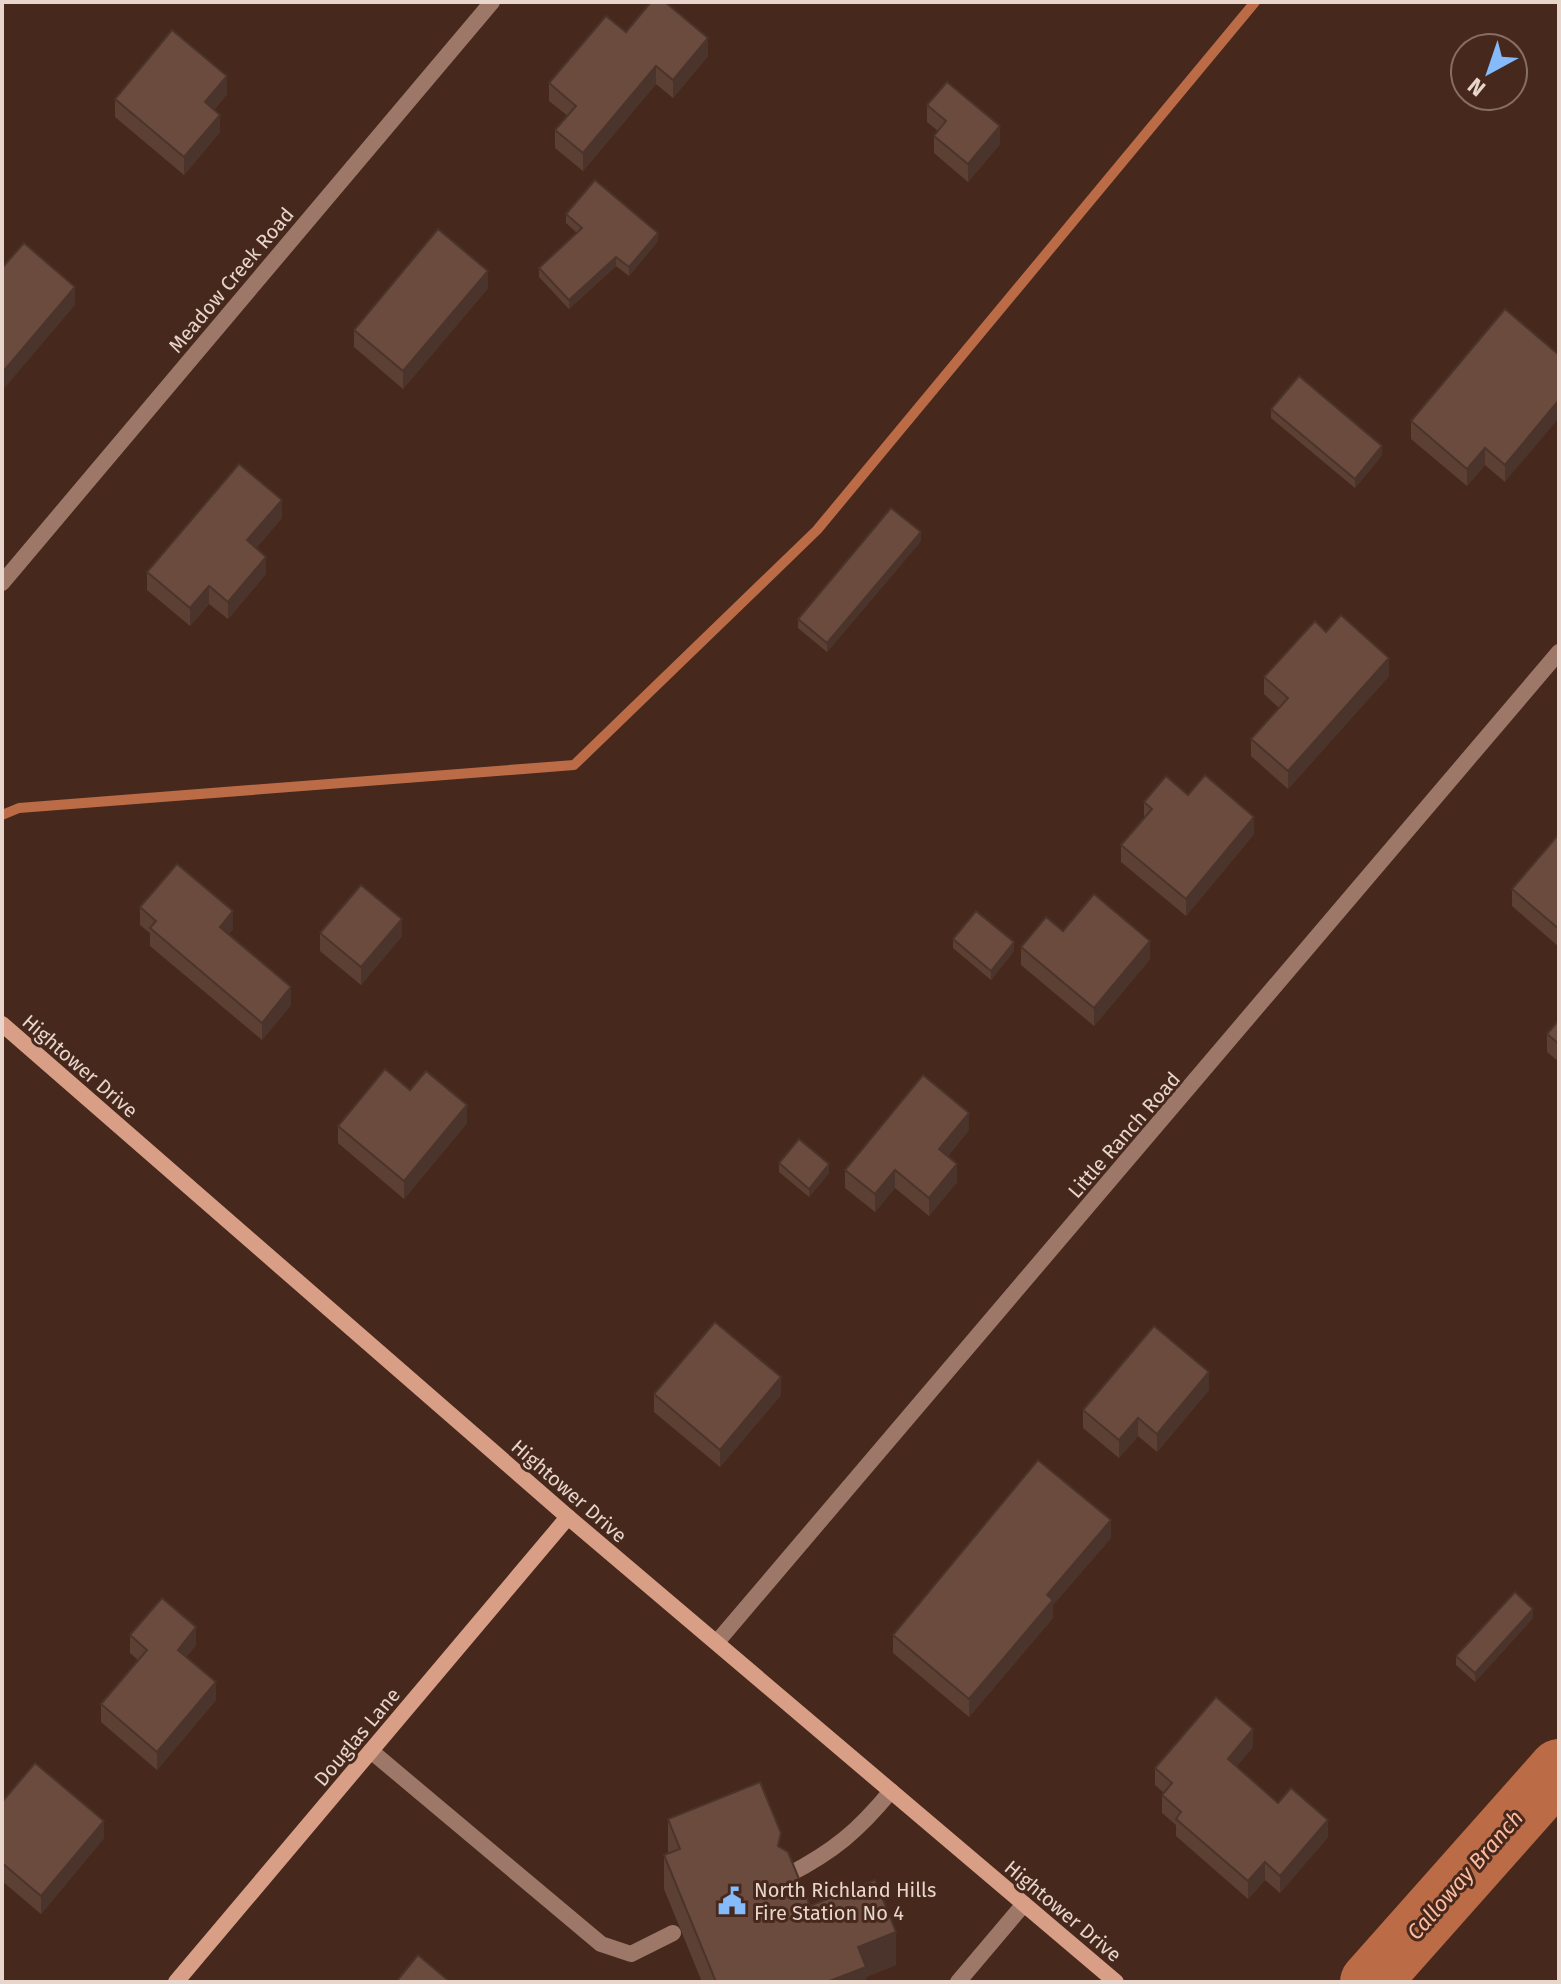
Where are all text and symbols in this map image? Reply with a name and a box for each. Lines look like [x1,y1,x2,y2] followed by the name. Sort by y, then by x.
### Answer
[1449,32,1529,112] north arrow
[1462,72,1491,102] text: N
[163,203,299,357] street label: Meadow Creek Road
[17,1009,143,1123] street label: Hightower Drive
[1063,1067,1185,1203] street label: Little Ranch Road
[506,1434,632,1548] street label: Hightower Drive
[309,1683,405,1791] street label: Douglas Lane
[1401,1804,1529,1946] water label: Calloway Branch
[1000,1855,1126,1967] street label: Hightower Drive
[754,1878,936,1925] place label: North Richland Hills Fire Station No 4
[717,1886,747,1916] public building icon: North Richland Hills Fire Station No 4

